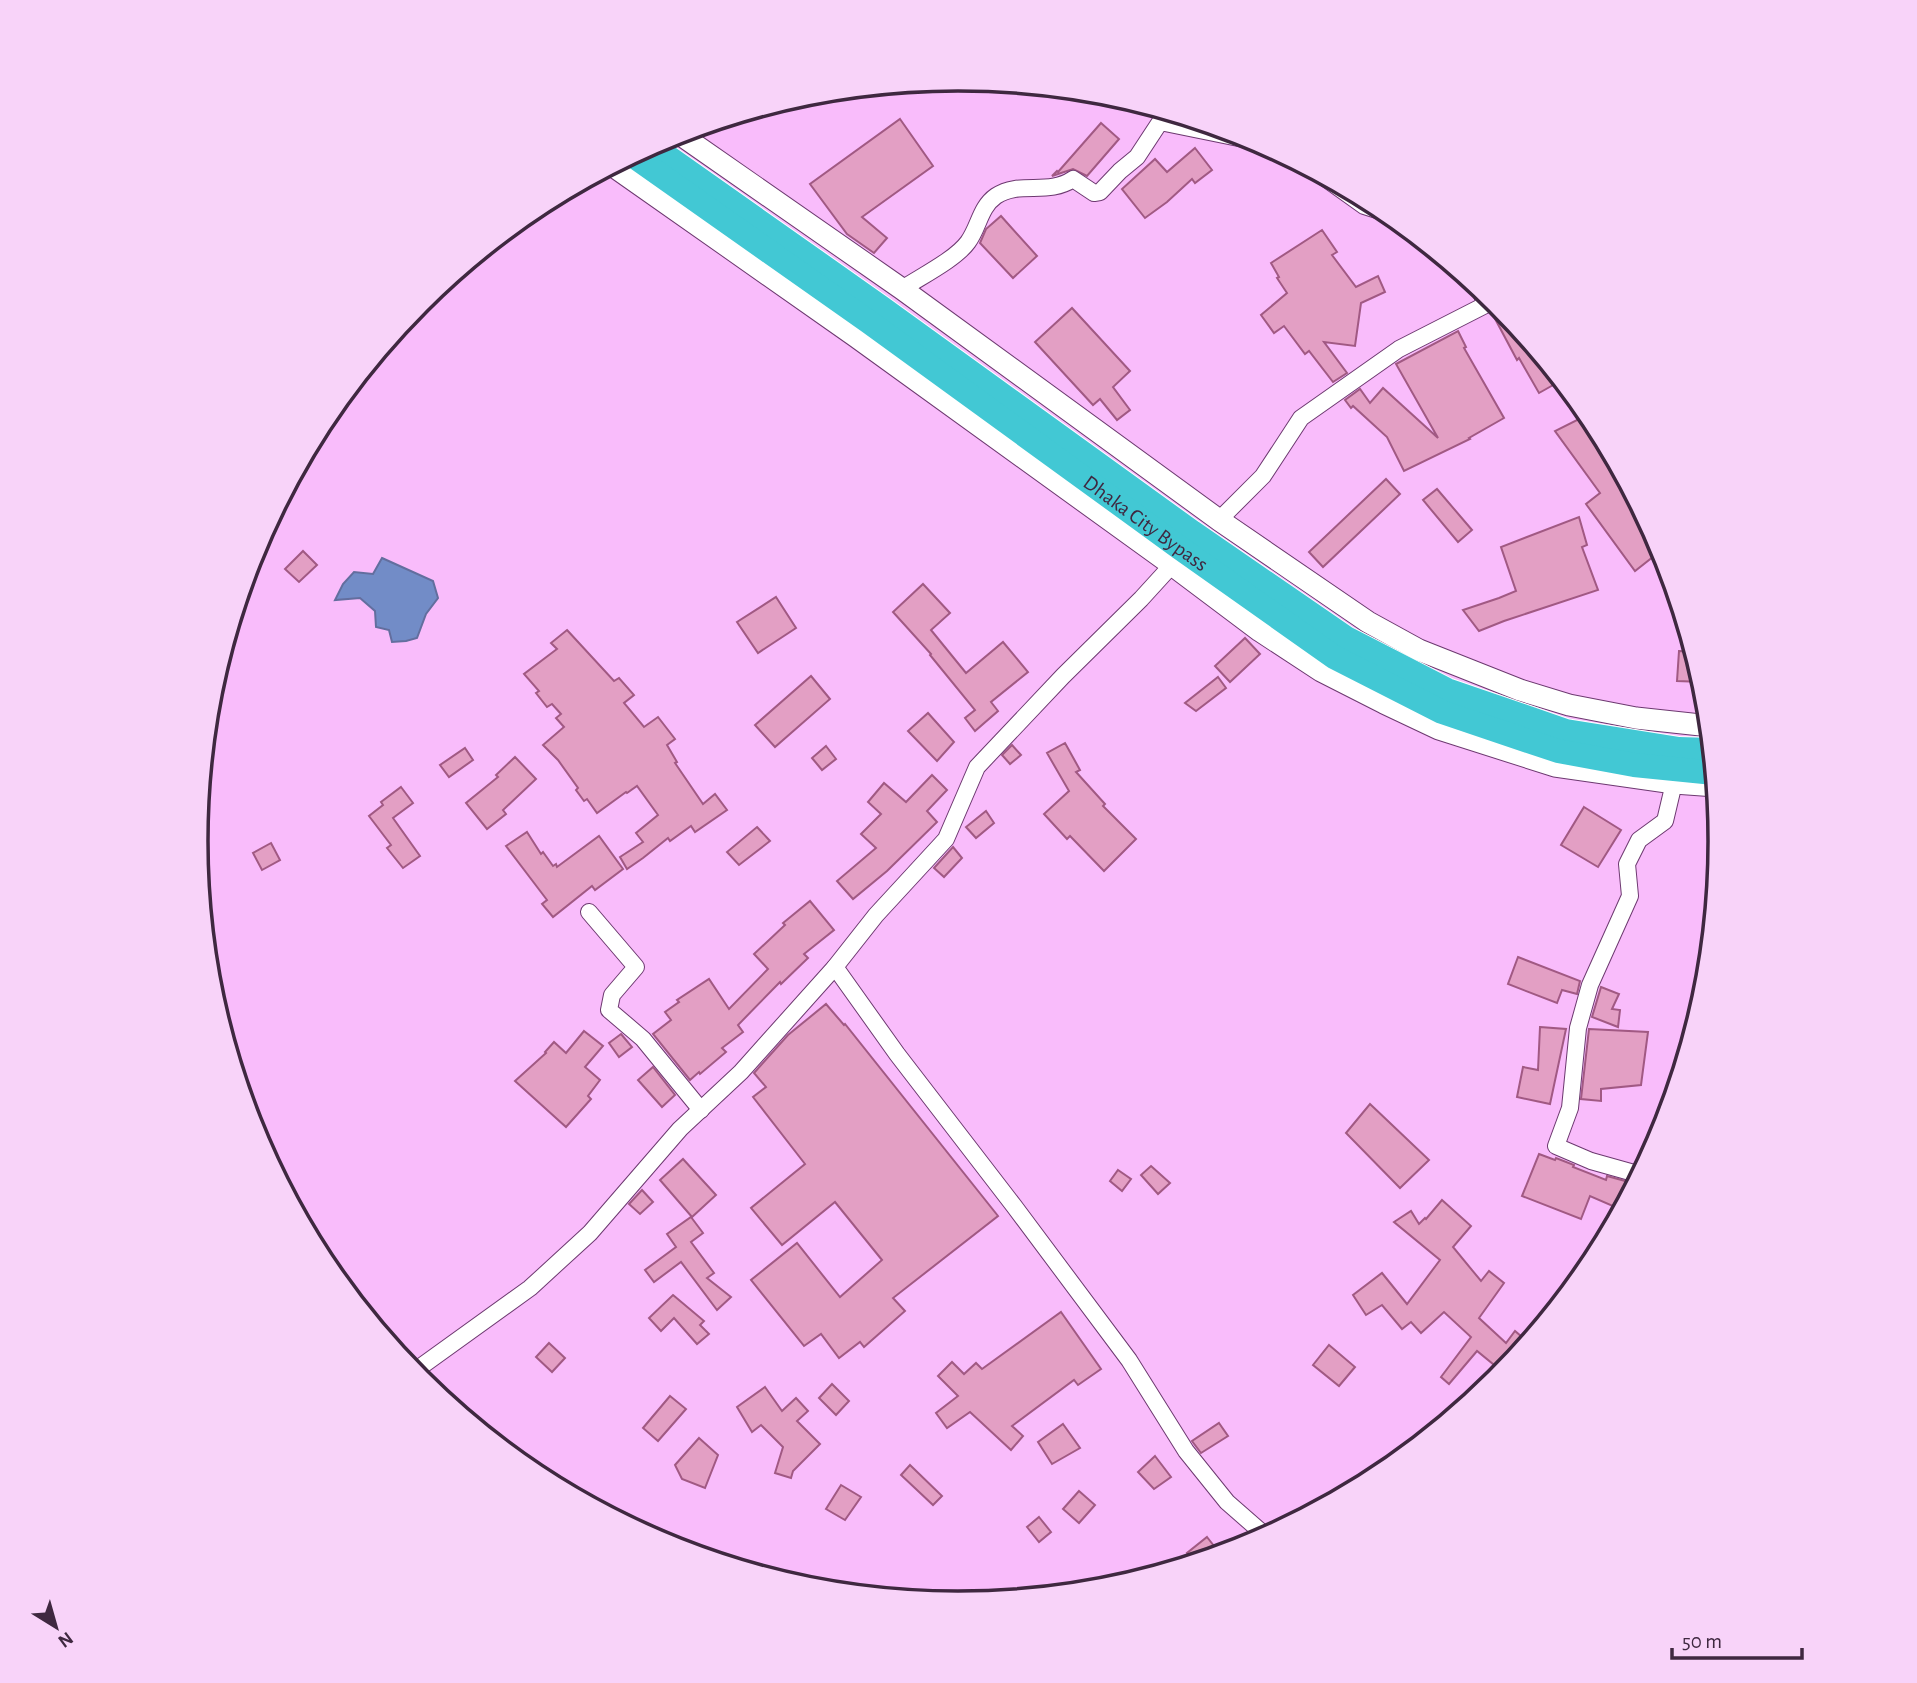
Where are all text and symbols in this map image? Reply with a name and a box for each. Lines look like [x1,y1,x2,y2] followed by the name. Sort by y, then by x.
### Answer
[1079,472,1212,575] street label: Dhaka City Bypass
[21,1592,91,1662] north arrow
[1672,1616,1801,1660] scale bar
[54,1628,76,1651] text: N
[1682,1631,1722,1652] text: 50 m

